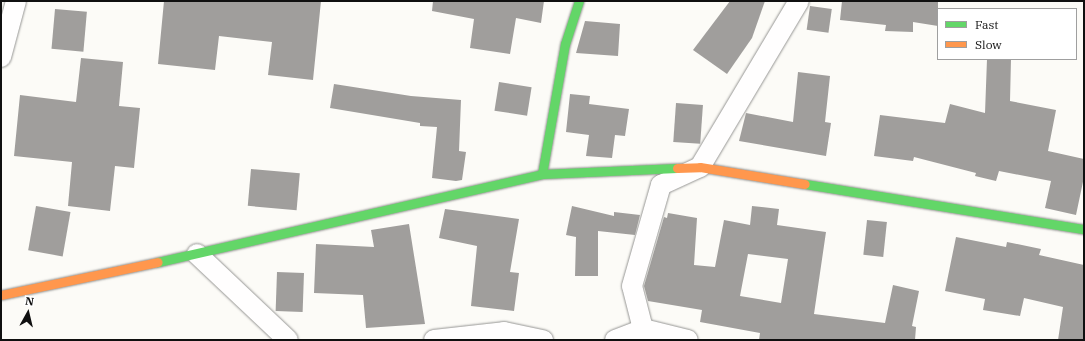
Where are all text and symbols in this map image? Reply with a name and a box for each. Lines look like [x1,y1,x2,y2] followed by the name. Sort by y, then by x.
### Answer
[937,8,1077,60] legend
[975,17,999,32] text: Fast
[975,37,1002,52] text: Slow
[8,293,48,333] north arrow
[24,294,35,309] text: N

